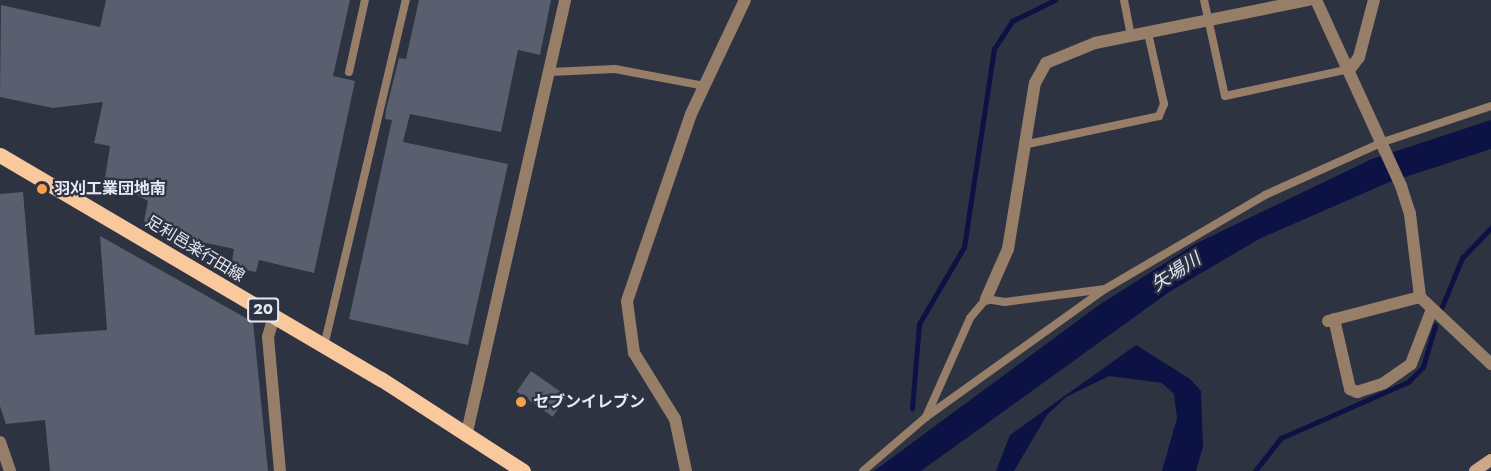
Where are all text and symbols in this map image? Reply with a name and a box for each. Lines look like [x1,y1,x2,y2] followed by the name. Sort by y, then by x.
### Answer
[54,179,166,199] place label: 羽刈工業団地南
[35,182,49,196] marker: 羽刈工業団地南
[142,212,248,286] street label: 足利邑楽行田線
[1147,248,1205,296] water label: 矢場川
[246,298,280,322] road number: 20
[533,392,645,412] place label: セブンイレブン
[514,395,528,409] marker: セブンイレブン

